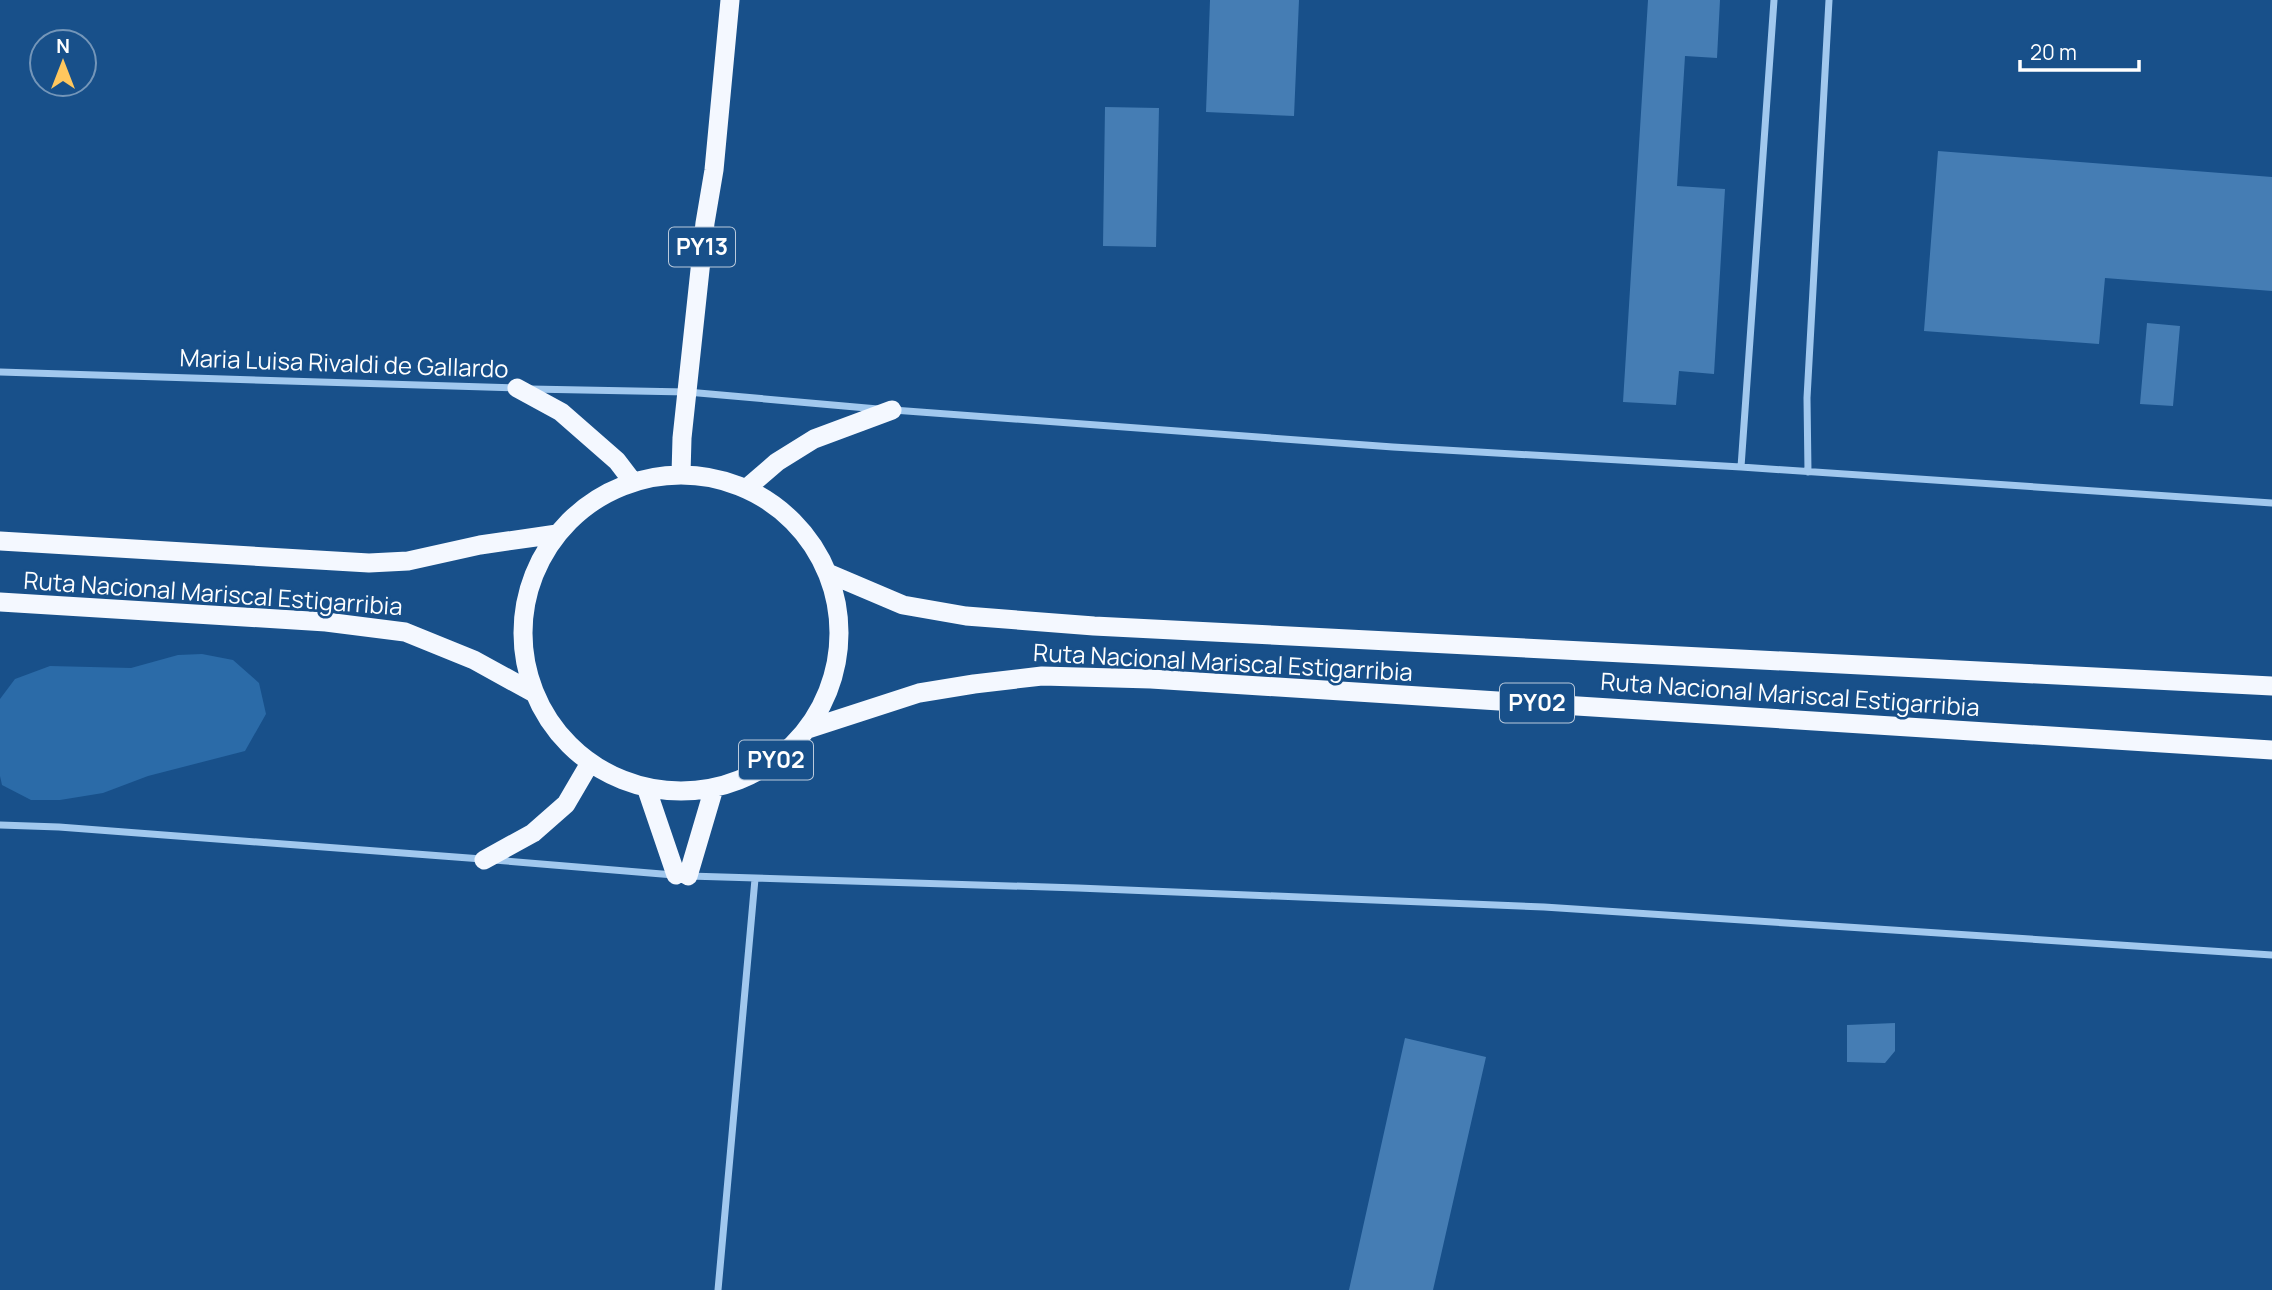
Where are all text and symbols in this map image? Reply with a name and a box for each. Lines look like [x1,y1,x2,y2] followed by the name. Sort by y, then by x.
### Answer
[28,28,98,98] north arrow
[2020,28,2139,72] scale bar
[56,33,70,59] text: N
[2030,38,2077,66] text: 20 m
[669,228,735,266] road number: PY13
[179,340,509,385] street label: Maria Luisa Rivaldi de Gallardo
[22,563,404,622] street label: Ruta Nacional Mariscal Estigarribia
[1032,635,1414,688] street label: Ruta Nacional Mariscal Estigarribia
[1599,664,1981,723] street label: Ruta Nacional Mariscal Estigarribia
[1500,684,1574,722] road number: PY02
[739,740,813,780] road number: PY02

